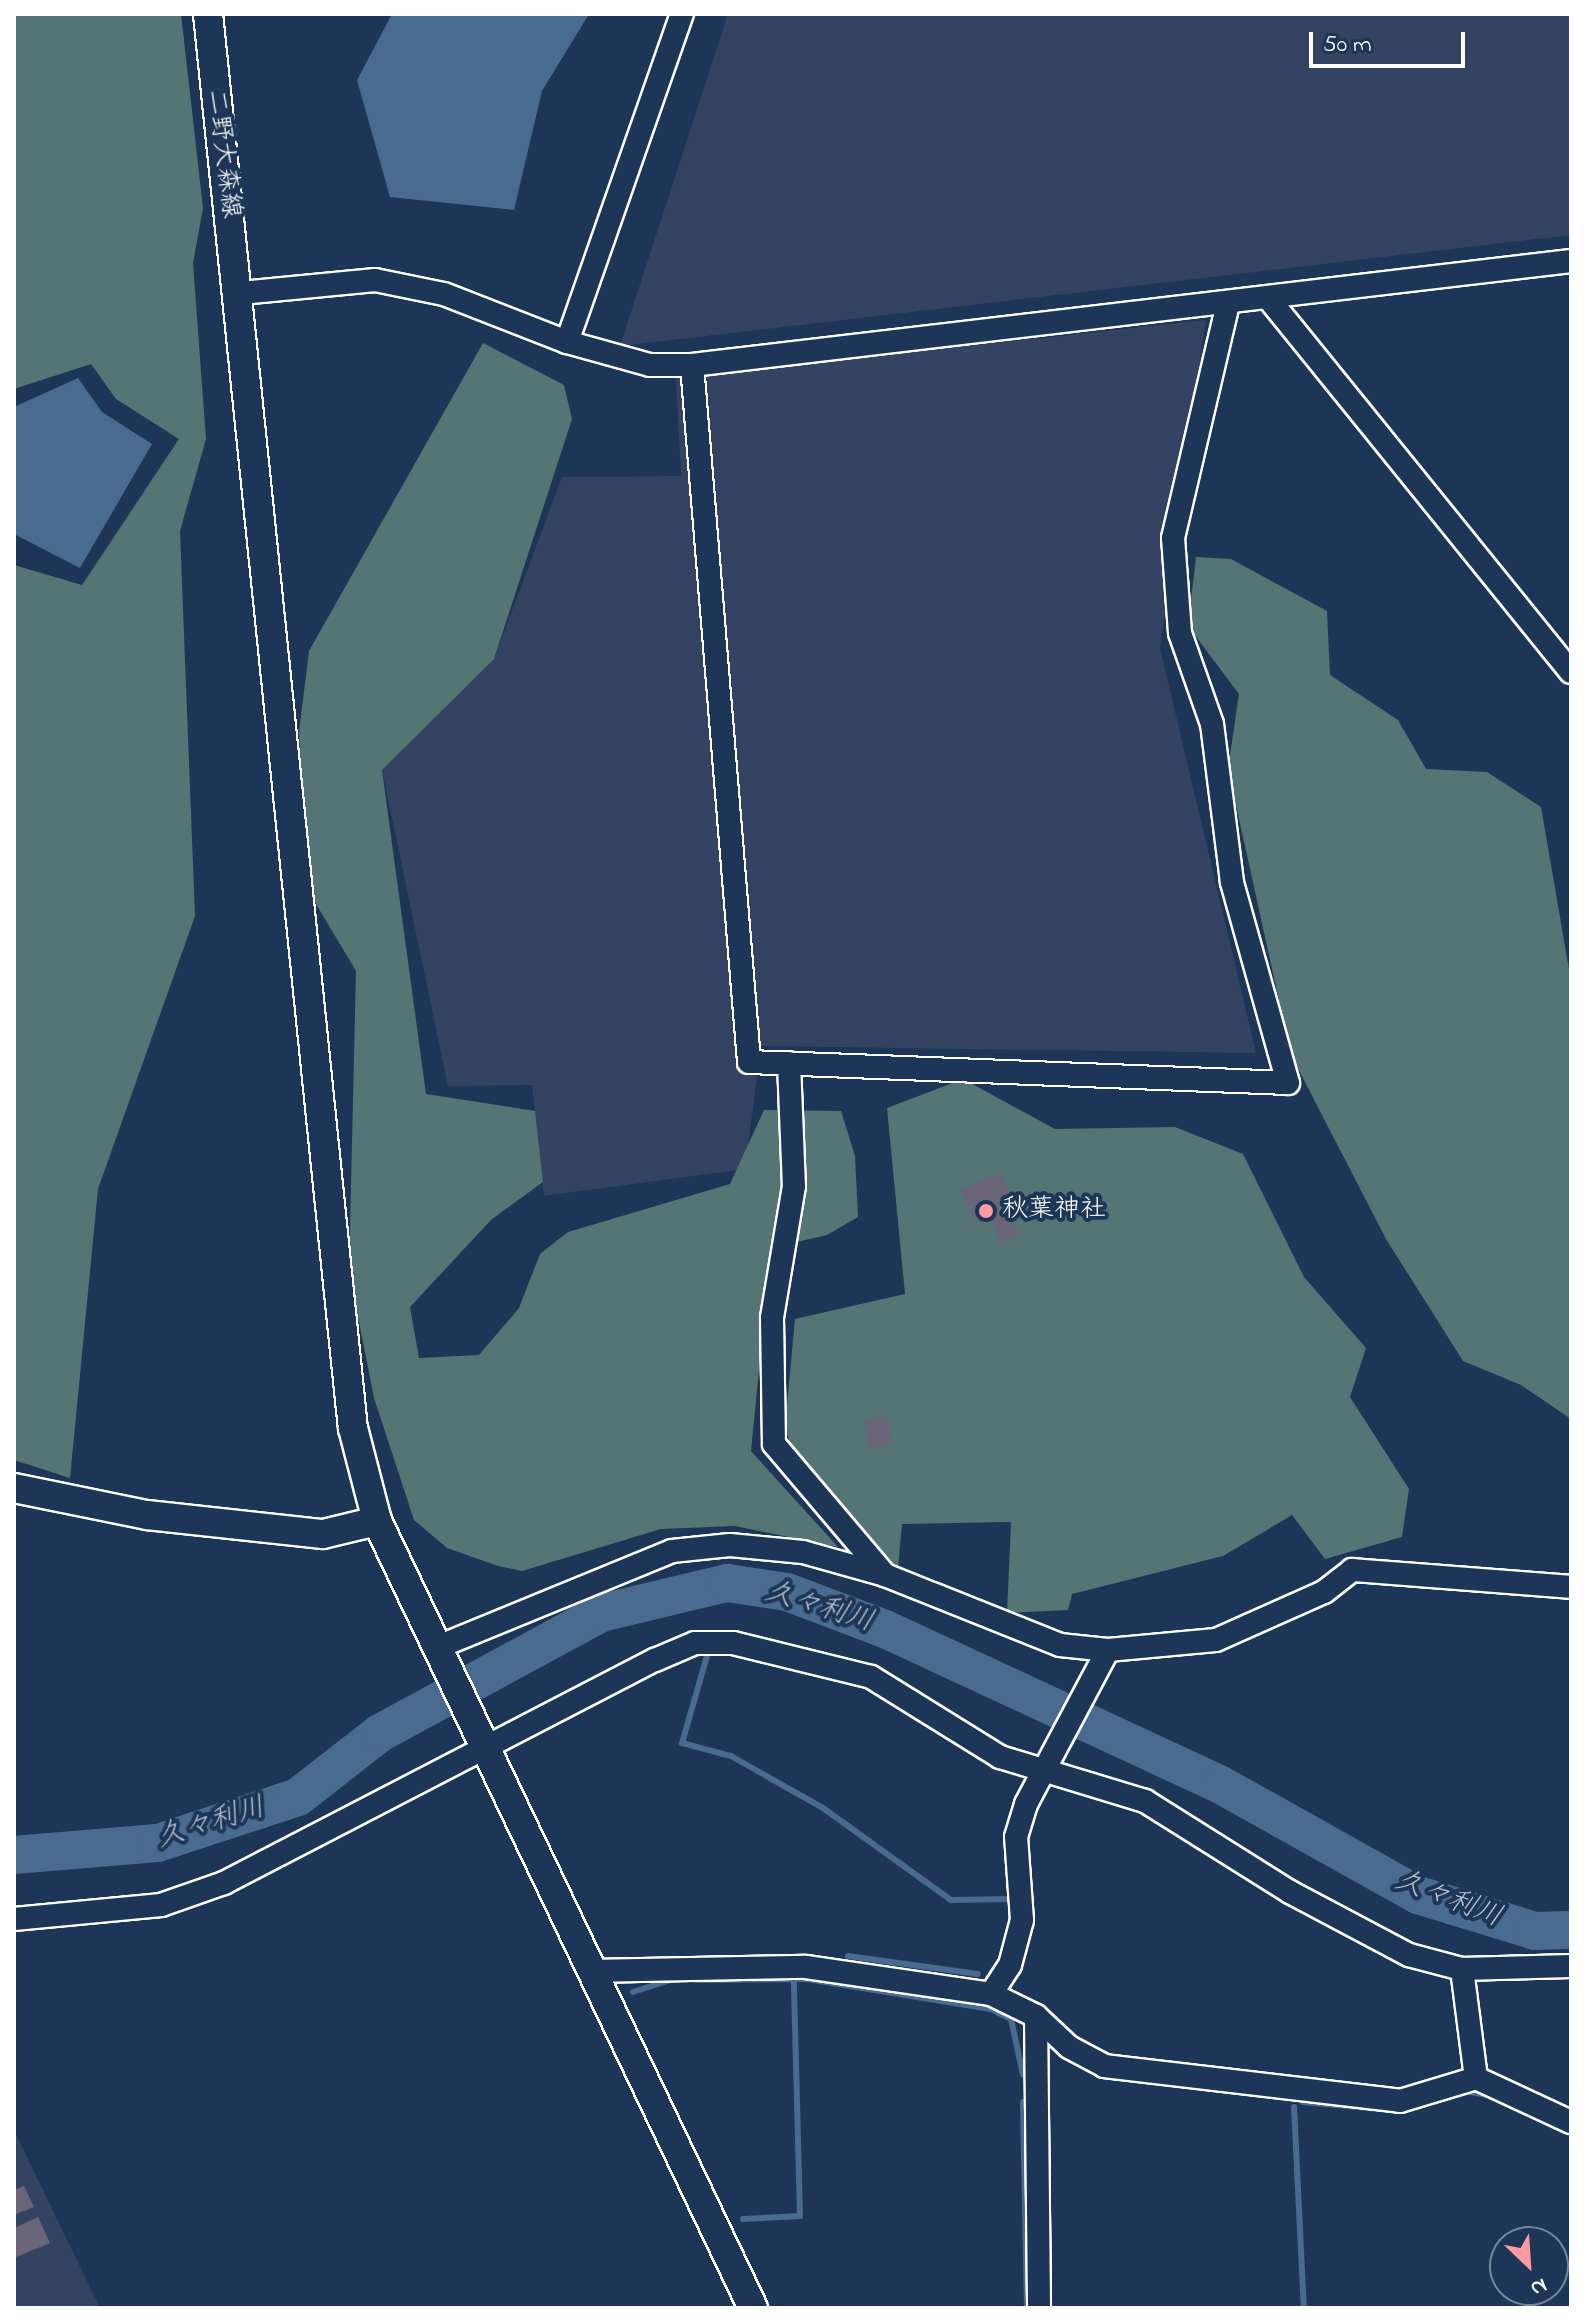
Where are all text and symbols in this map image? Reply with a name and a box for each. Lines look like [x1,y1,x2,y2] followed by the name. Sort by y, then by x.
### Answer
[1313,16,1469,66] scale bar
[1323,28,1372,63] text: 50 m
[199,88,245,220] street label: 二野大森線
[1002,1195,1106,1227] place label: 秋葉神社
[977,1202,995,1220] marker: 秋葉神社
[761,1576,877,1640] water label: 久々利川
[153,1792,269,1856] water label: 久々利川
[1390,1864,1506,1936] water label: 久々利川
[1489,2226,1569,2306] north arrow
[1525,2268,1552,2304] text: N

